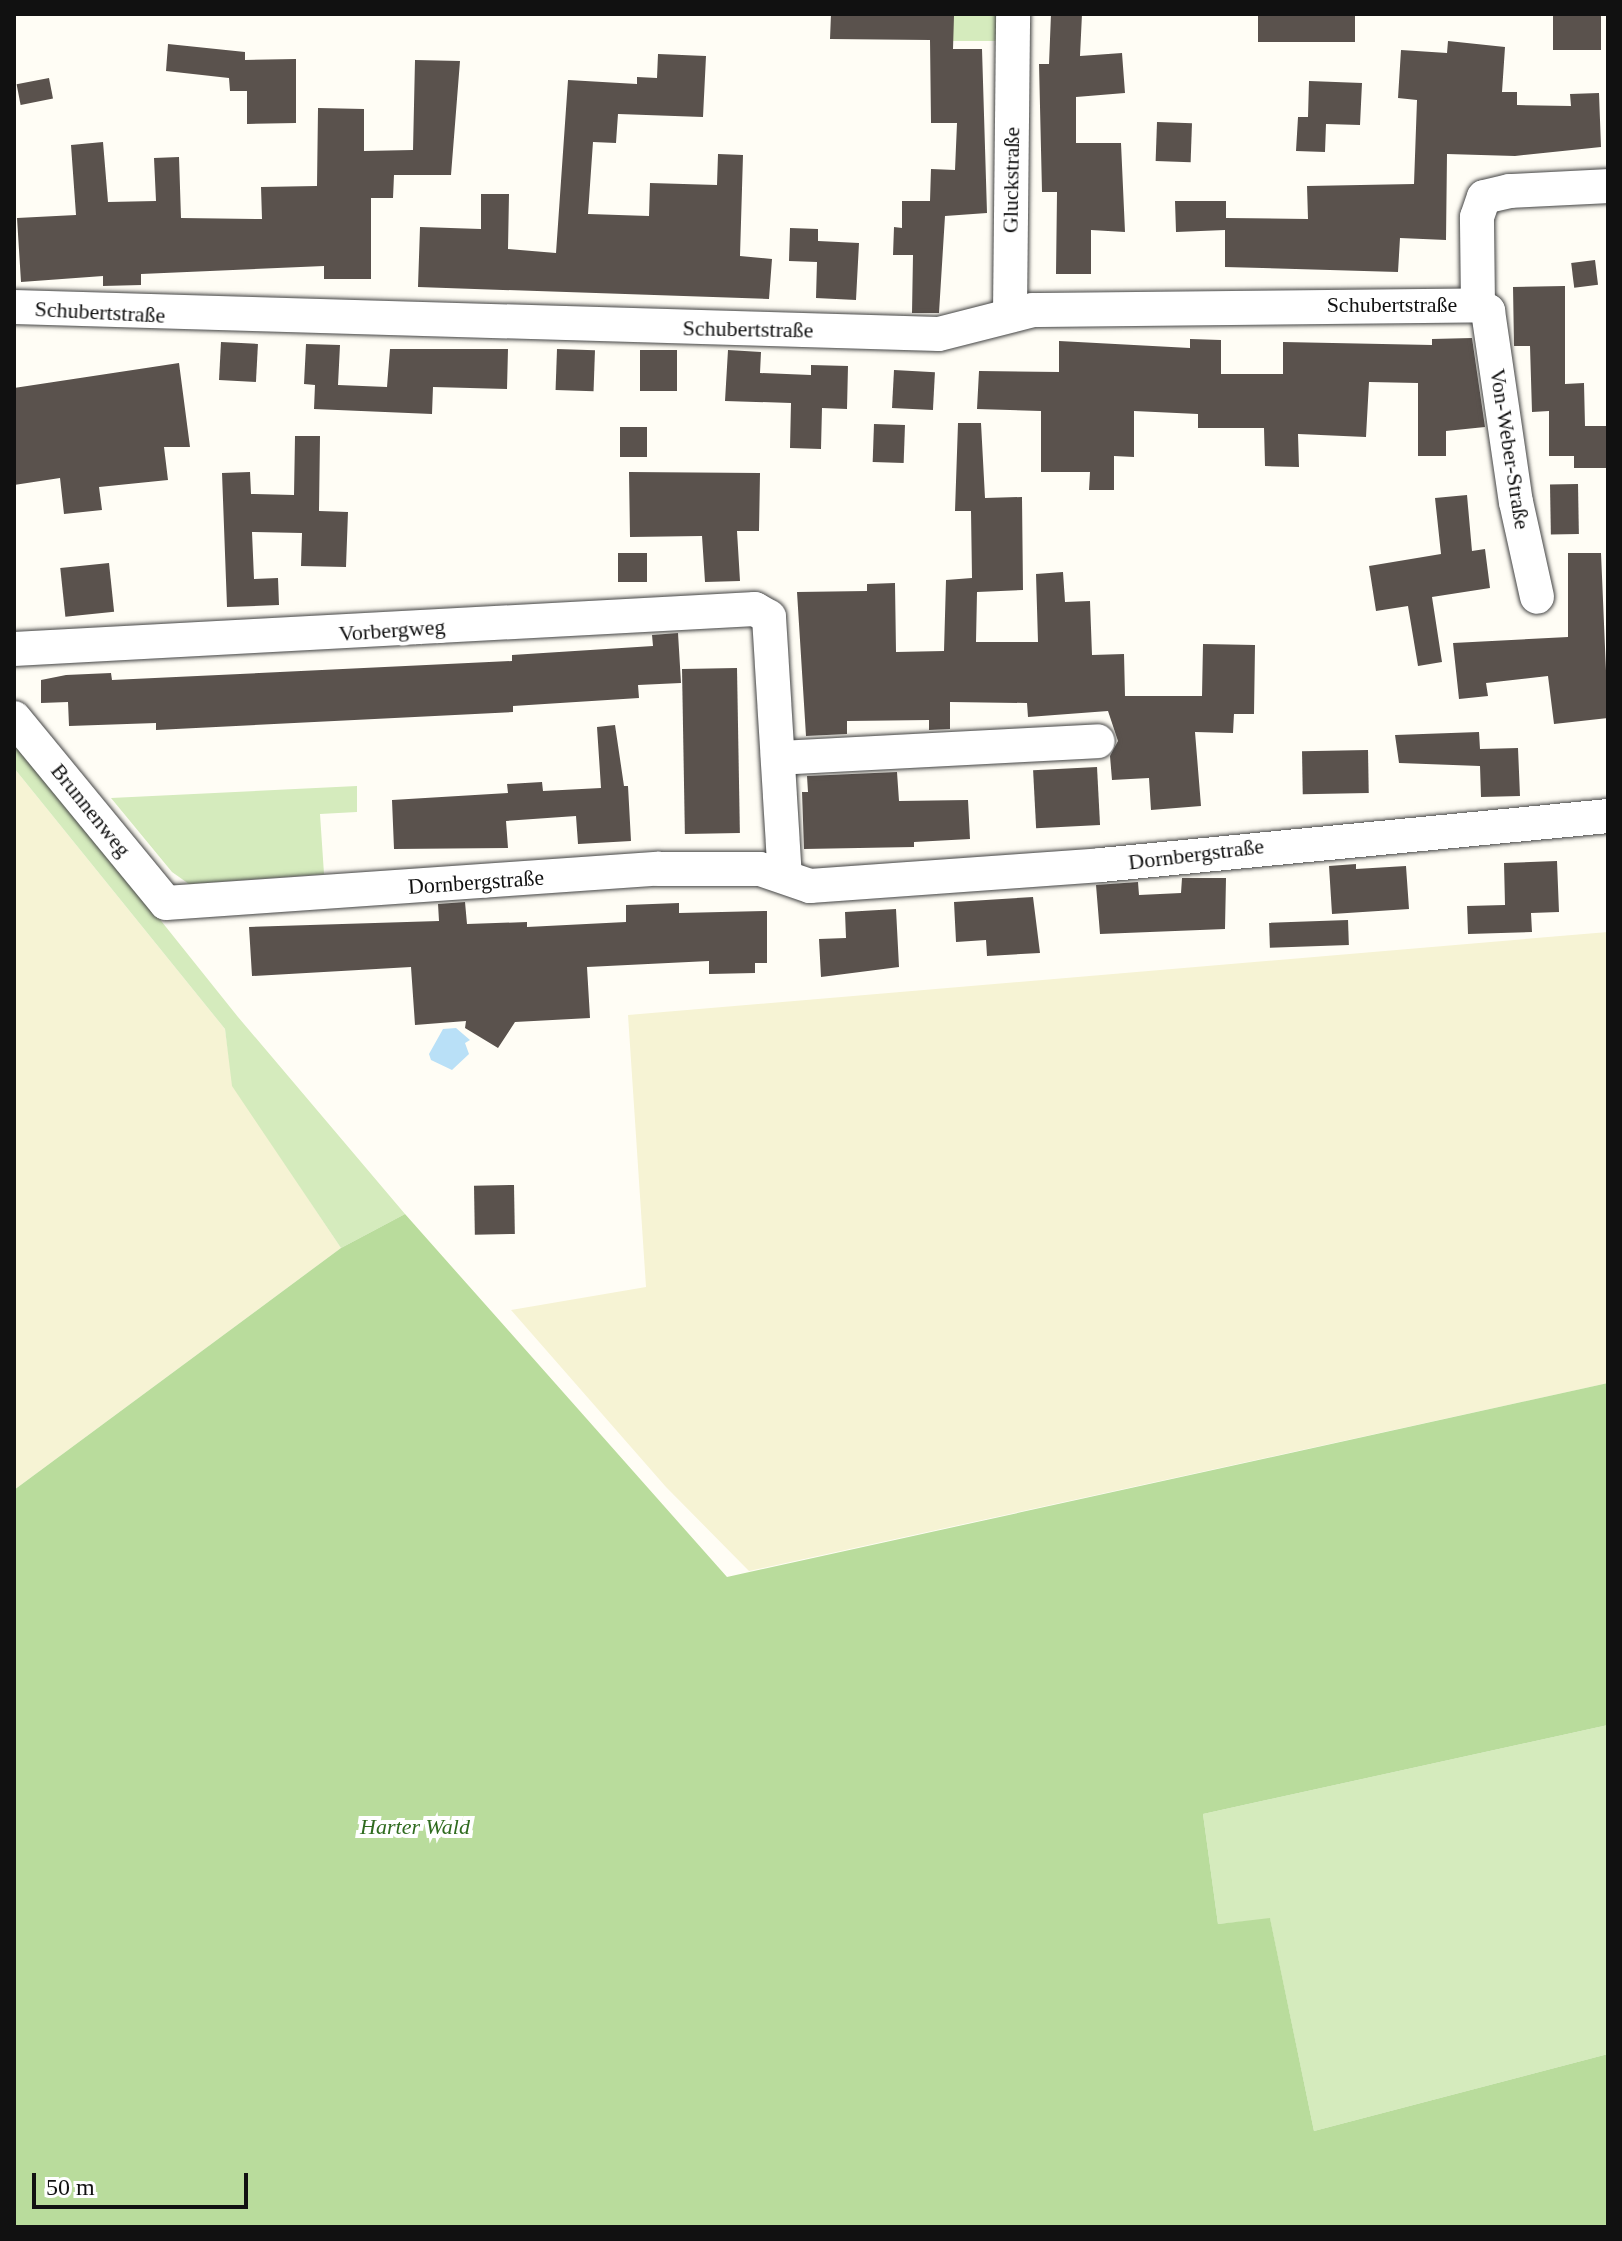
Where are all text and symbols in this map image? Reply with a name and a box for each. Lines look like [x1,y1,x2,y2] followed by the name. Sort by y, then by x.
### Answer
[997,127,1025,233] street label: Gluckstraße
[1327,292,1457,318] street label: Schubertstraße
[34,295,166,329] street label: Schubertstraße
[682,315,814,343] street label: Schubertstraße
[1484,367,1536,531] street label: Von-Weber-Straße
[338,613,446,647] street label: Vorbergweg
[45,758,137,862] street label: Brunnenweg
[1127,833,1265,875] street label: Dornbergstraße
[407,864,545,900] street label: Dornbergstraße
[360,1814,470,1840] park label: Harter Wald
[36,2157,252,2207] scale bar
[46,2174,95,2200] text: 50 m

